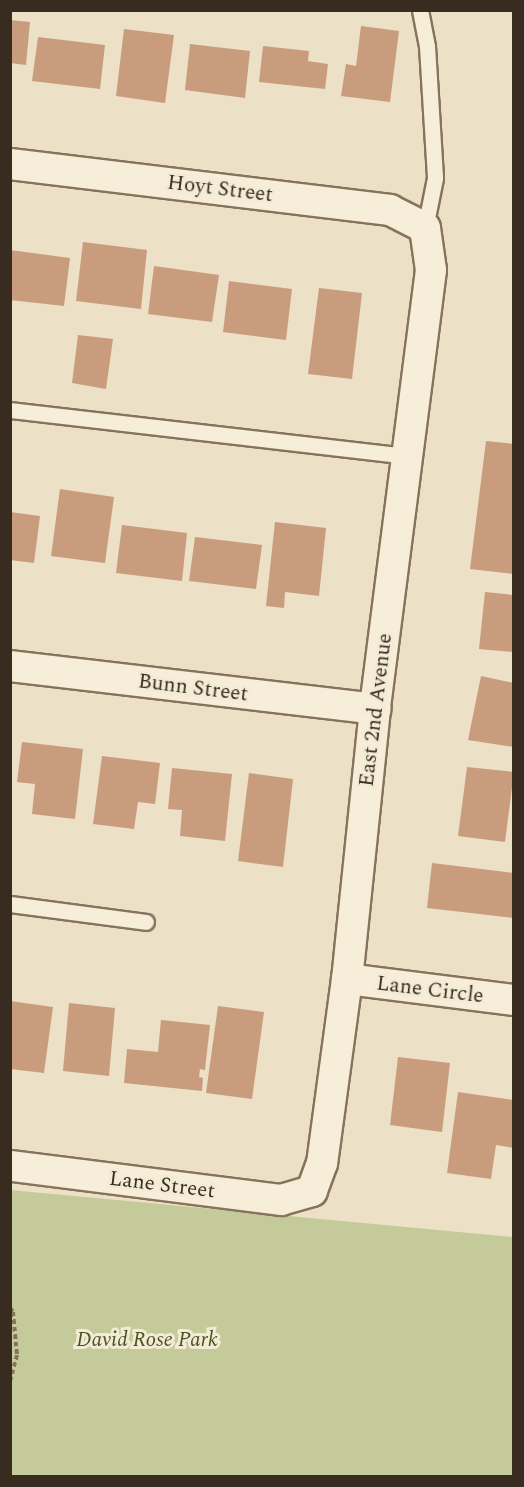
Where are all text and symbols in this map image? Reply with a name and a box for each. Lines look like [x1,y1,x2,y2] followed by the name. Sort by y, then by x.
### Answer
[166,170,274,208] street label: Hoyt Street
[354,632,398,788] street label: East 2nd Avenue
[137,669,249,707] street label: Bunn Street
[375,971,485,1009] street label: Lane Circle
[108,1166,216,1204] street label: Lane Street
[76,1327,218,1353] park label: David Rose Park

